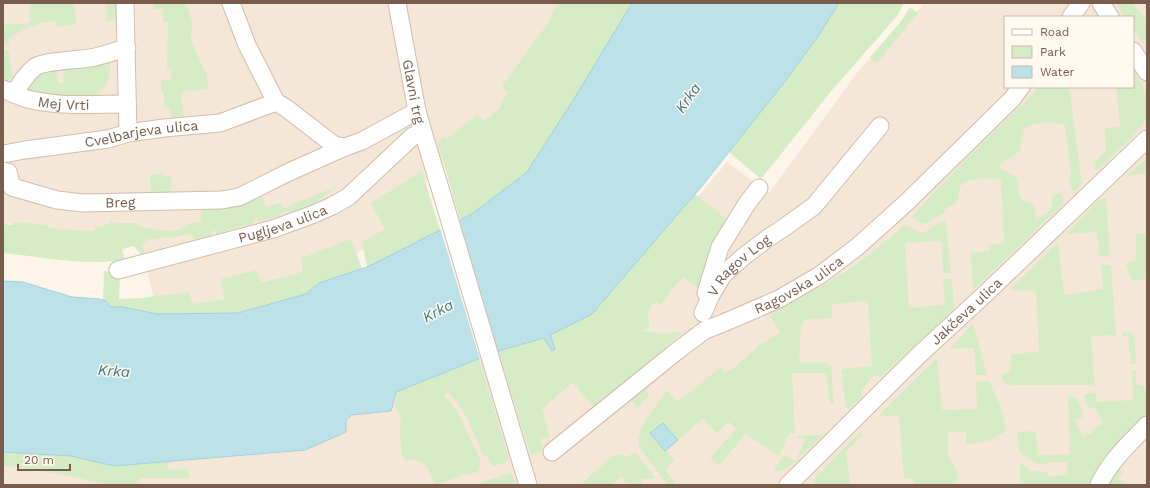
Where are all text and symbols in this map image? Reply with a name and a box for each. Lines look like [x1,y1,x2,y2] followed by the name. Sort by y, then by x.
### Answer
[1004,16,1134,88] legend
[1040,25,1069,39] text: Road
[1040,45,1066,59] text: Park
[400,58,428,126] street label: Glavni trg
[1040,65,1075,79] text: Water
[671,80,705,116] water label: Krka
[37,93,89,113] street label: Mej Vrti
[83,117,199,150] street label: Cvelbarjeva ulica
[105,194,136,211] street label: Breg
[237,201,329,246] street label: Pugljeva ulica
[704,231,774,299] street label: V Ragov Log
[752,252,846,317] street label: Ragovska ulica
[927,274,1005,348] street label: Jakčeva ulica
[419,295,457,327] water label: Krka
[97,361,131,381] water label: Krka
[18,446,70,472] scale bar
[24,453,54,467] text: 20 m

